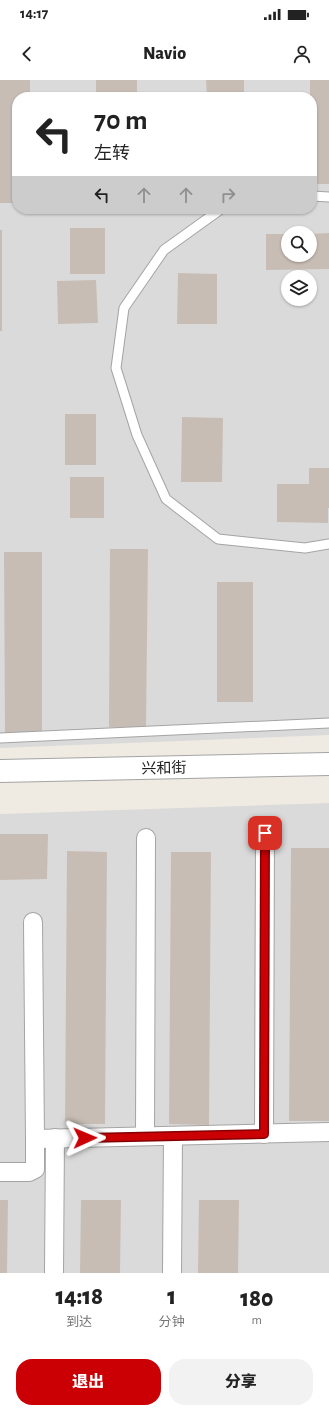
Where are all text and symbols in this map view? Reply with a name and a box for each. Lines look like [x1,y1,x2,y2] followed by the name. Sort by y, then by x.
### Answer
[20,6,48,21] text: 14:17
[16,43,38,65] icon: back
[291,43,313,65] icon: person
[143,45,186,63] text: Navio
[94,107,148,135] text: 70 m
[28,108,80,160] icon: left
[94,145,130,163] text: 左转
[91,184,113,206] icon: left
[133,184,155,206] icon: ahead
[175,184,197,206] icon: ahead
[217,184,239,206] icon: right
[281,226,317,306] map controls
[281,226,317,262] button: search
[281,270,317,306] button: layers
[141,760,187,776] street label: 兴和街
[248,816,282,850] pin
[254,822,276,844] icon: arrive
[64,1117,106,1159] position arrow
[56,1285,103,1309] text: 14:18
[167,1285,176,1309] text: 1
[240,1287,273,1311] text: 180
[252,1314,262,1327] text: m
[66,1316,92,1329] text: 到达
[159,1316,185,1329] text: 分钟
[16,1359,161,1405] button: 退出
[169,1359,313,1405] button: 分享

